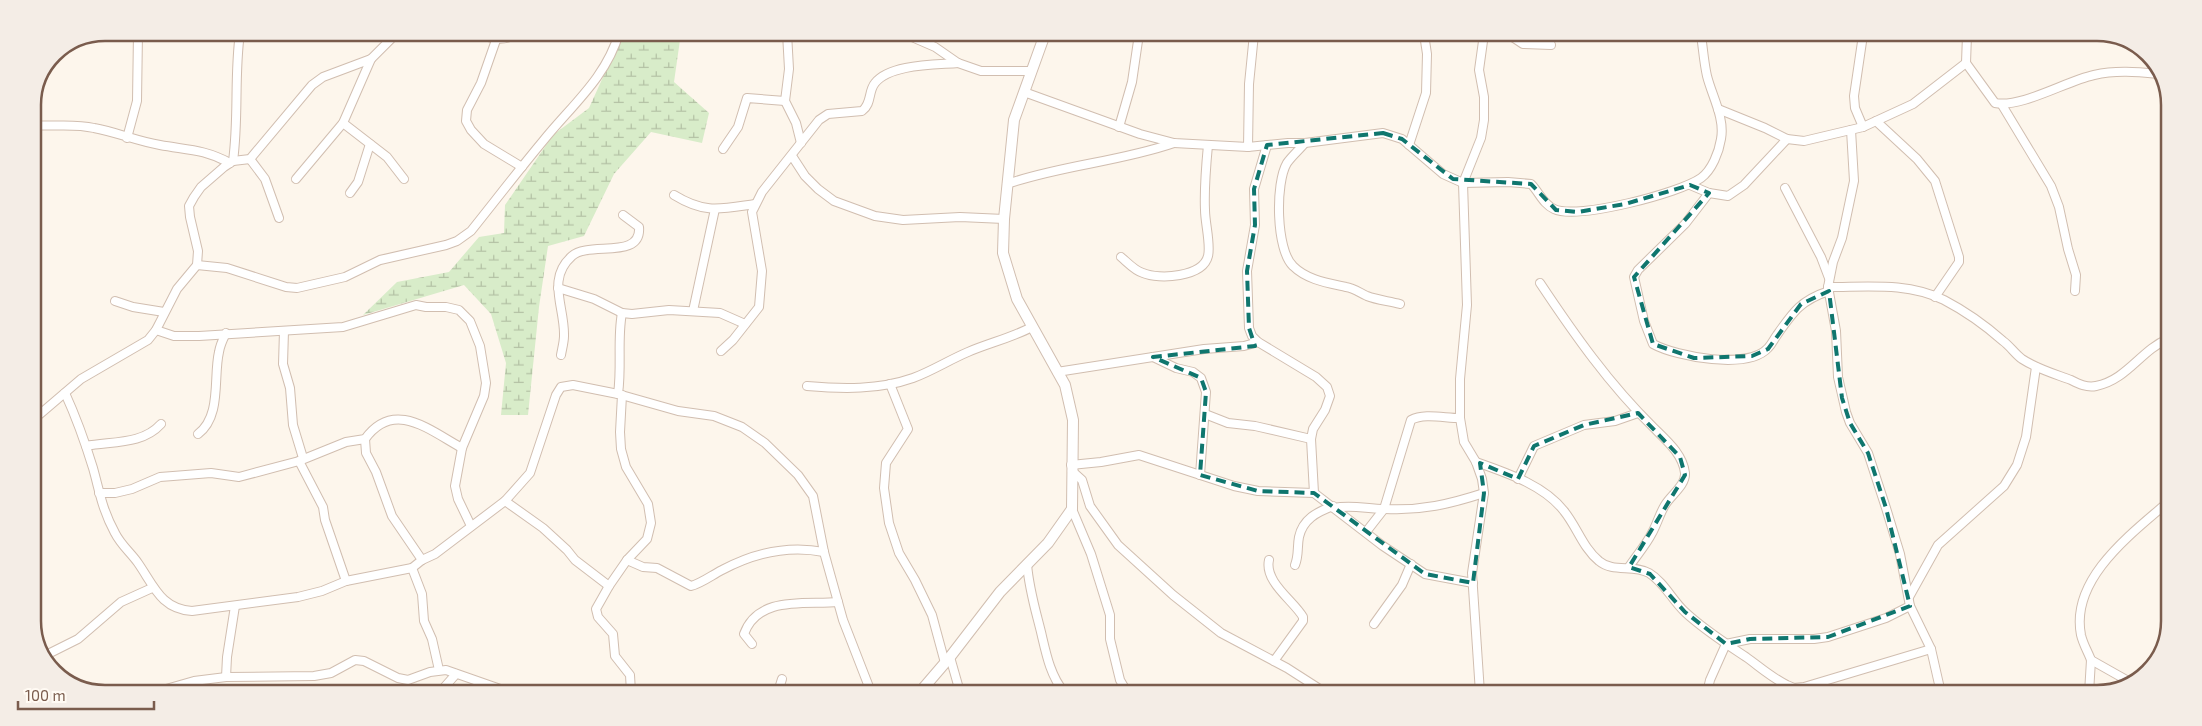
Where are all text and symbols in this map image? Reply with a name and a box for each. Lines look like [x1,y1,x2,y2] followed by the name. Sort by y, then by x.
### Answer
[18,678,154,710] scale bar
[25,686,66,704] text: 100 m

